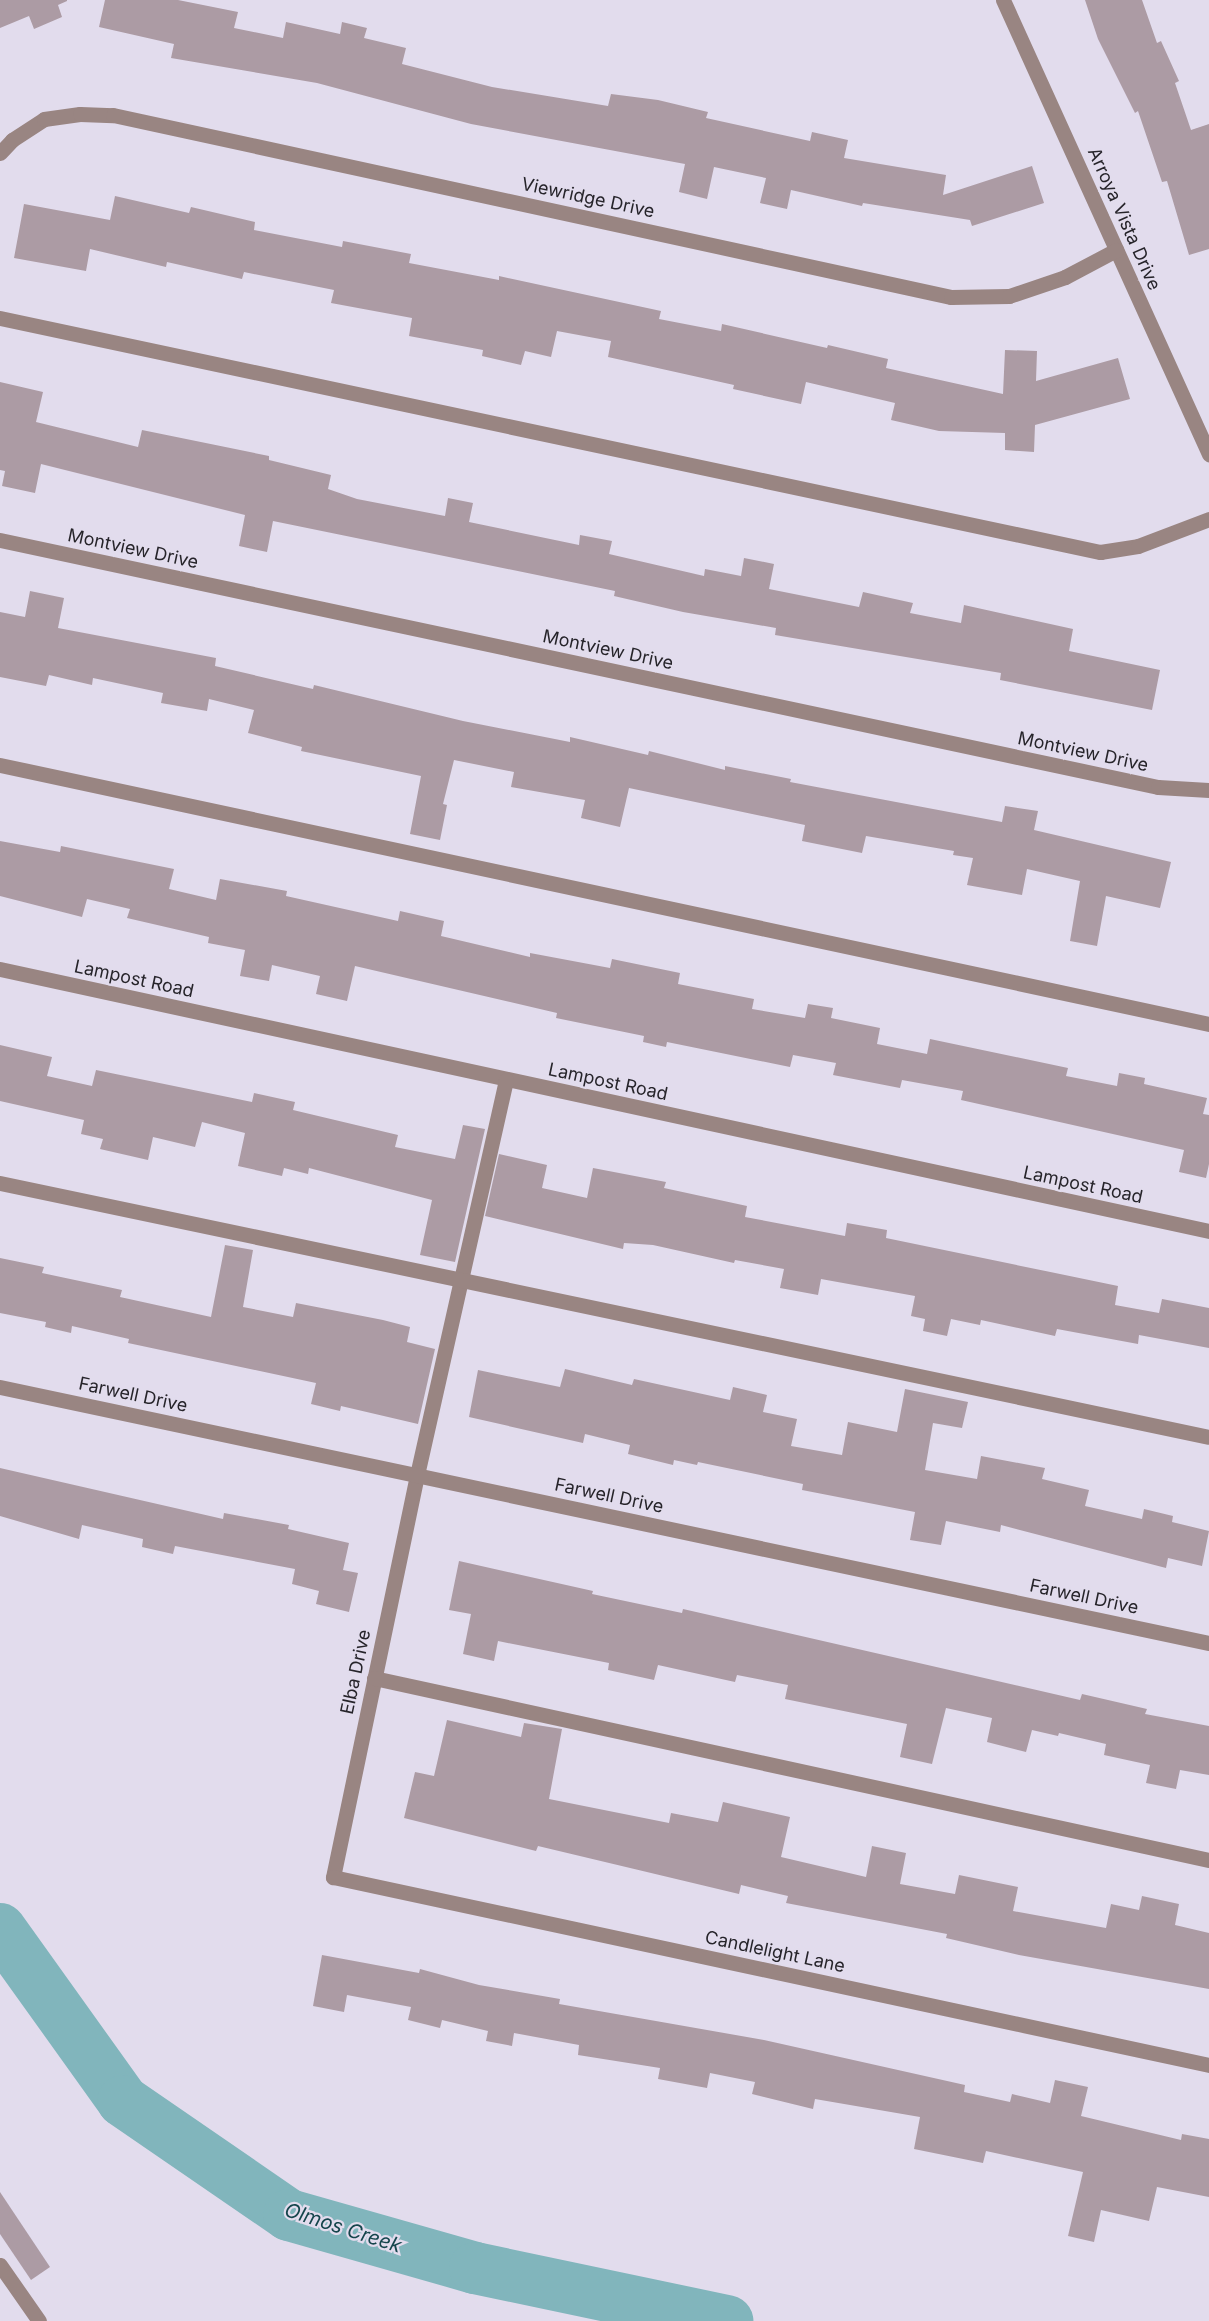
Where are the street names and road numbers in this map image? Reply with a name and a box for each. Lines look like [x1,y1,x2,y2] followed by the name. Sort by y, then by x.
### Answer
[1083,144,1165,294] street label: Arroya Vista Drive
[520,173,656,223] street label: Viewridge Drive
[66,525,200,573] street label: Montview Drive
[541,626,675,674] street label: Montview Drive
[1016,728,1150,776] street label: Montview Drive
[72,956,196,1002] street label: Lampost Road
[546,1059,670,1105] street label: Lampost Road
[1021,1162,1145,1208] street label: Lampost Road
[77,1373,189,1417] street label: Farwell Drive
[553,1474,665,1518] street label: Farwell Drive
[1028,1575,1140,1619] street label: Farwell Drive
[336,1628,376,1716] street label: Elba Drive
[703,1927,847,1977] street label: Candlelight Lane

